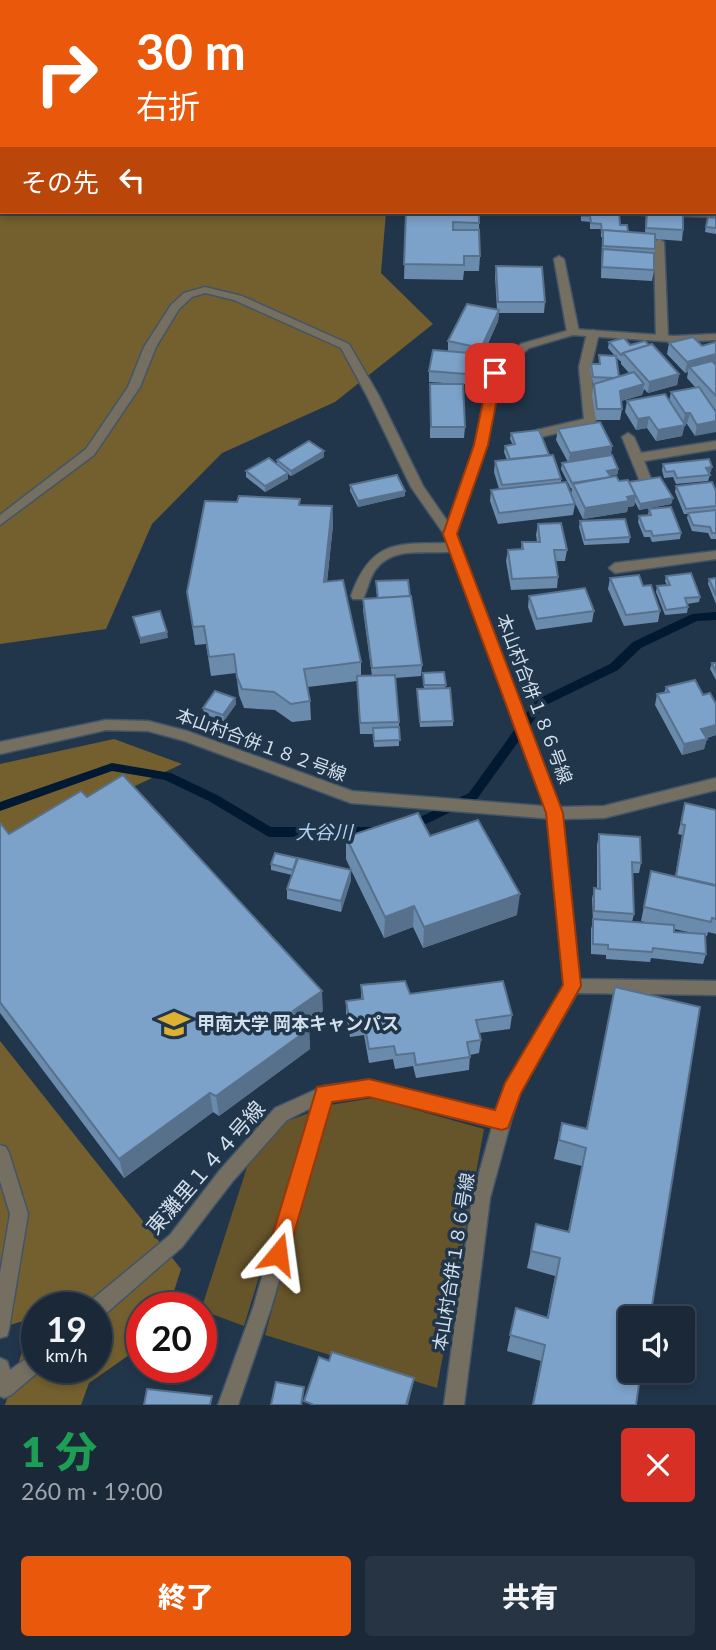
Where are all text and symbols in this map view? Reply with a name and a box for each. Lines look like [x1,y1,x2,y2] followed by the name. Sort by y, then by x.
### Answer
[136,22,246,80] text: 30 m
[21,28,112,119] icon: right
[136,86,200,125] text: 右折
[113,161,151,199] icon: left
[21,166,99,198] text: その先
[465,343,525,403] pin
[476,354,514,392] icon: arrive
[492,611,577,787] street label: 本山村合併１８６号線
[173,703,350,785] street label: 本山村合併１８２号線
[295,820,354,843] water label: 大谷川
[157,1007,191,1041] school or university icon: 甲南大学 岡本キャンパス
[197,1012,399,1034] place label: 甲南大学 岡本キャンパス
[140,1095,269,1239] street label: 東灘里１４４号線
[428,1171,478,1352] street label: 本山村合併１８６号線
[241,1217,315,1291] position arrow
[126,1292,217,1383] speed limit sign: 20
[618,1306,695,1383] map controls
[618,1306,695,1383] button: sound
[46,1307,87,1349] text: 19
[45,1344,88,1366] text: km/h
[21,1426,97,1476] text: 1 分
[621,1428,695,1502] button: close
[21,1477,163,1505] text: 260 m · 19:00
[21,1556,351,1636] button: 終了
[365,1556,695,1636] button: 共有

